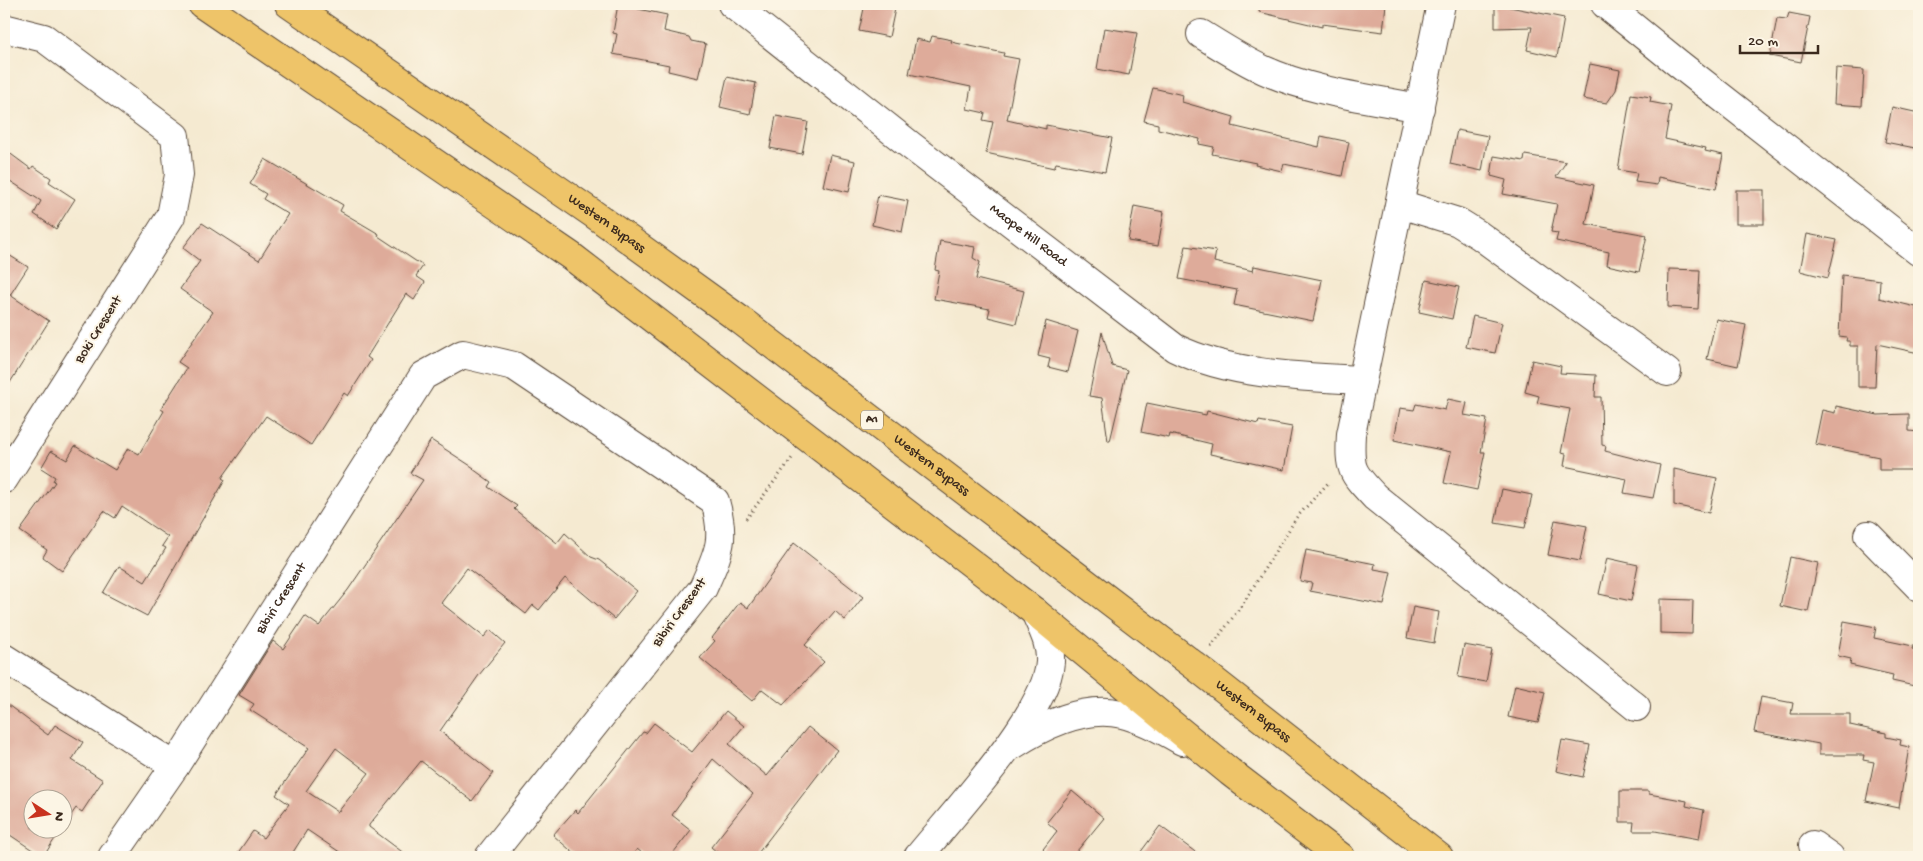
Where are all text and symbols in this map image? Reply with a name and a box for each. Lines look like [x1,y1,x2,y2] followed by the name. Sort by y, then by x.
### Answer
[1740,22,1818,54] scale bar
[1748,33,1778,51] text: 20 m
[564,190,649,257] street label: Western Bypass
[986,200,1072,272] street label: Maope Hill Road
[71,292,127,368] street label: Boki Crescent
[861,410,883,430] road number: A1
[890,431,973,500] street label: Western Bypass
[252,559,311,638] street label: Bibiri Crescent
[649,574,711,652] street label: Bibiri Crescent
[1212,677,1295,747] street label: Western Bypass
[22,788,72,838] north arrow
[49,810,68,822] text: N

